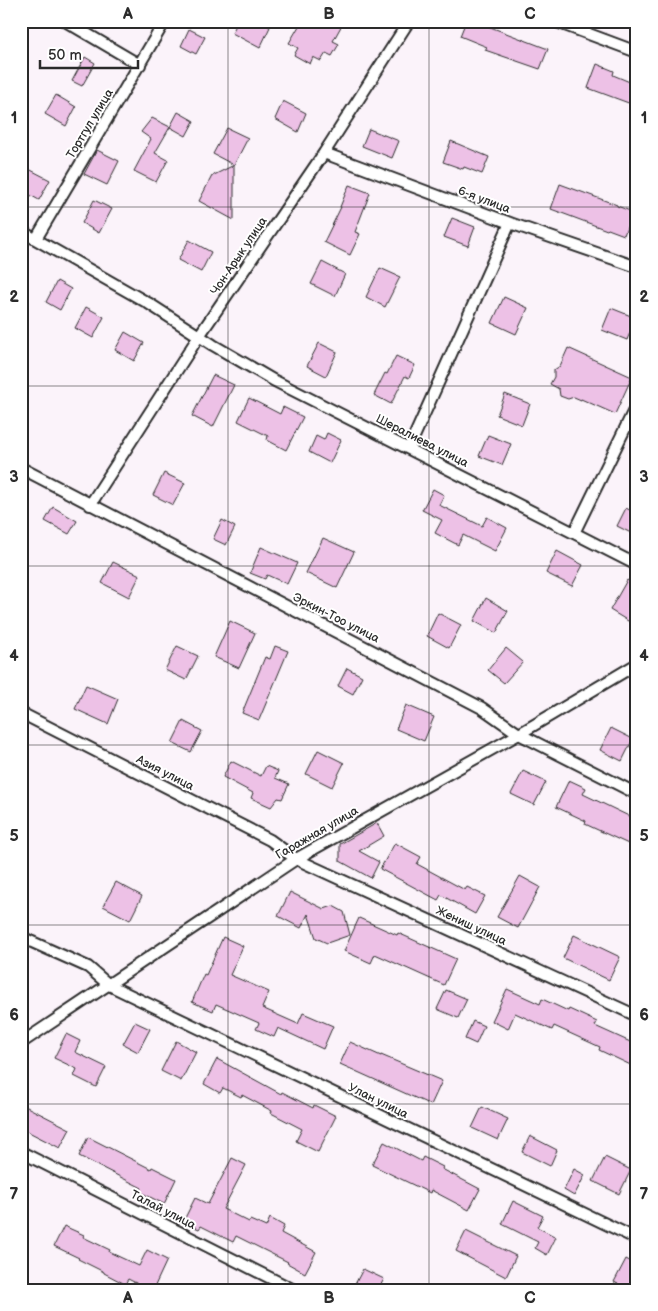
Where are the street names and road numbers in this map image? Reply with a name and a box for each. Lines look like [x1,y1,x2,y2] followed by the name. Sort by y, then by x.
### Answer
[63,86,117,162] street label: Тортгул улица
[456,183,512,217] street label: 6-я улица
[207,214,271,298] street label: Чон-Арык улица
[373,411,471,471] street label: Шералиева улица
[290,590,382,646] street label: Эркин-Тоо улица
[133,752,196,794] street label: Азия улица
[273,803,361,863] street label: Гаражная улица
[433,903,509,949] street label: Жениш улица
[346,1080,410,1122] street label: Улан улица
[128,1187,198,1233] street label: Талай улица

